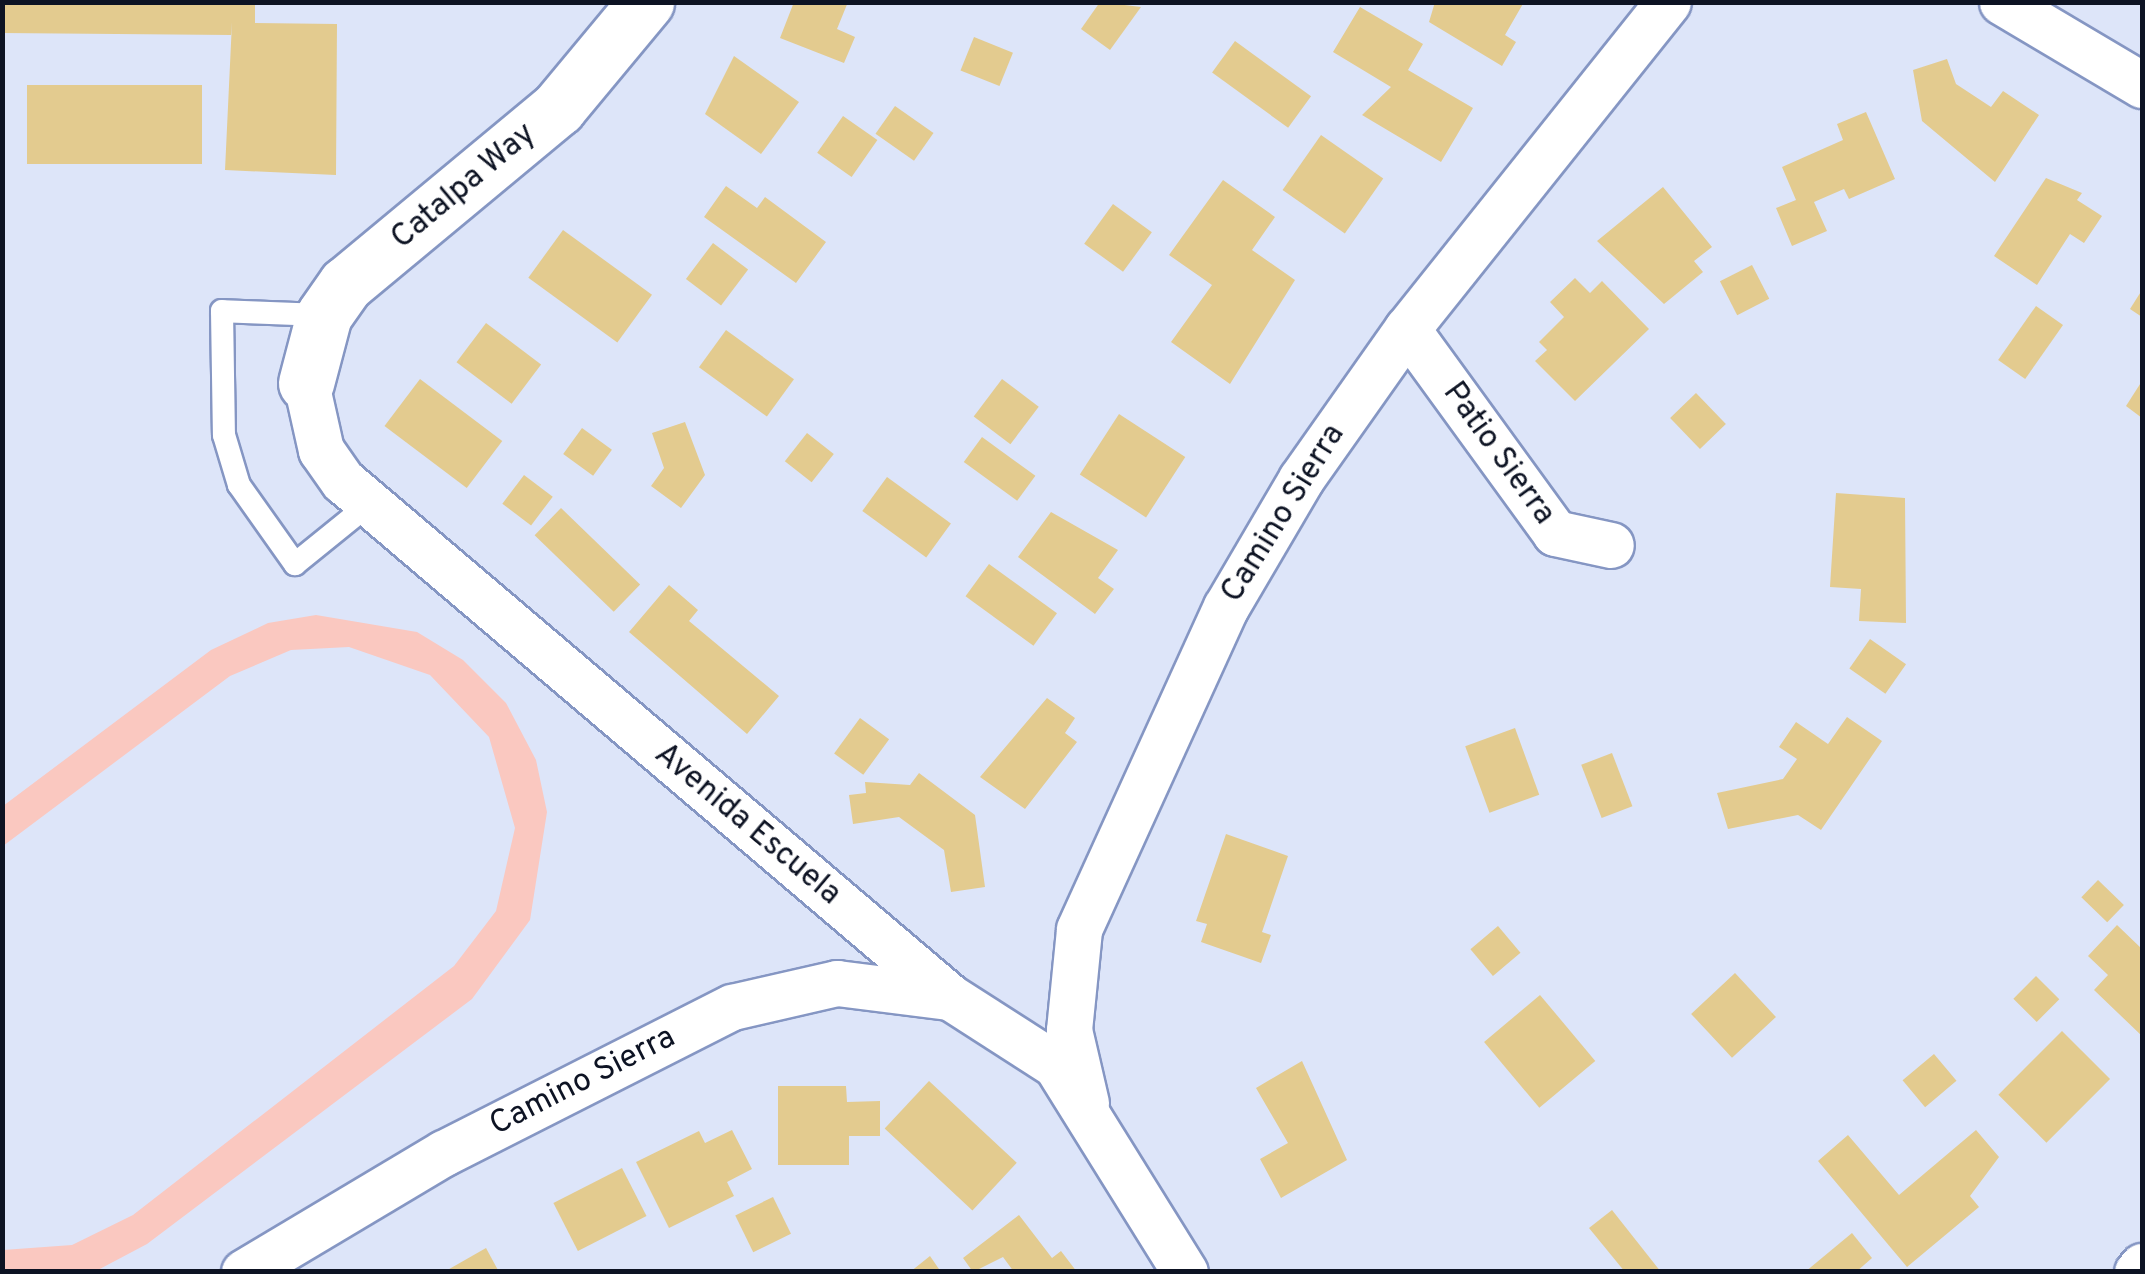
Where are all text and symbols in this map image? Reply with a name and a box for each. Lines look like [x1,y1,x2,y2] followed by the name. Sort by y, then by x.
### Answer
[384,116,544,258] street label: Catalpa Way
[1434,375,1562,533] street label: Patio Sierra
[1214,418,1354,610] street label: Camino Sierra
[646,736,848,914] street label: Avenida Escuela
[484,1019,682,1145] street label: Camino Sierra

